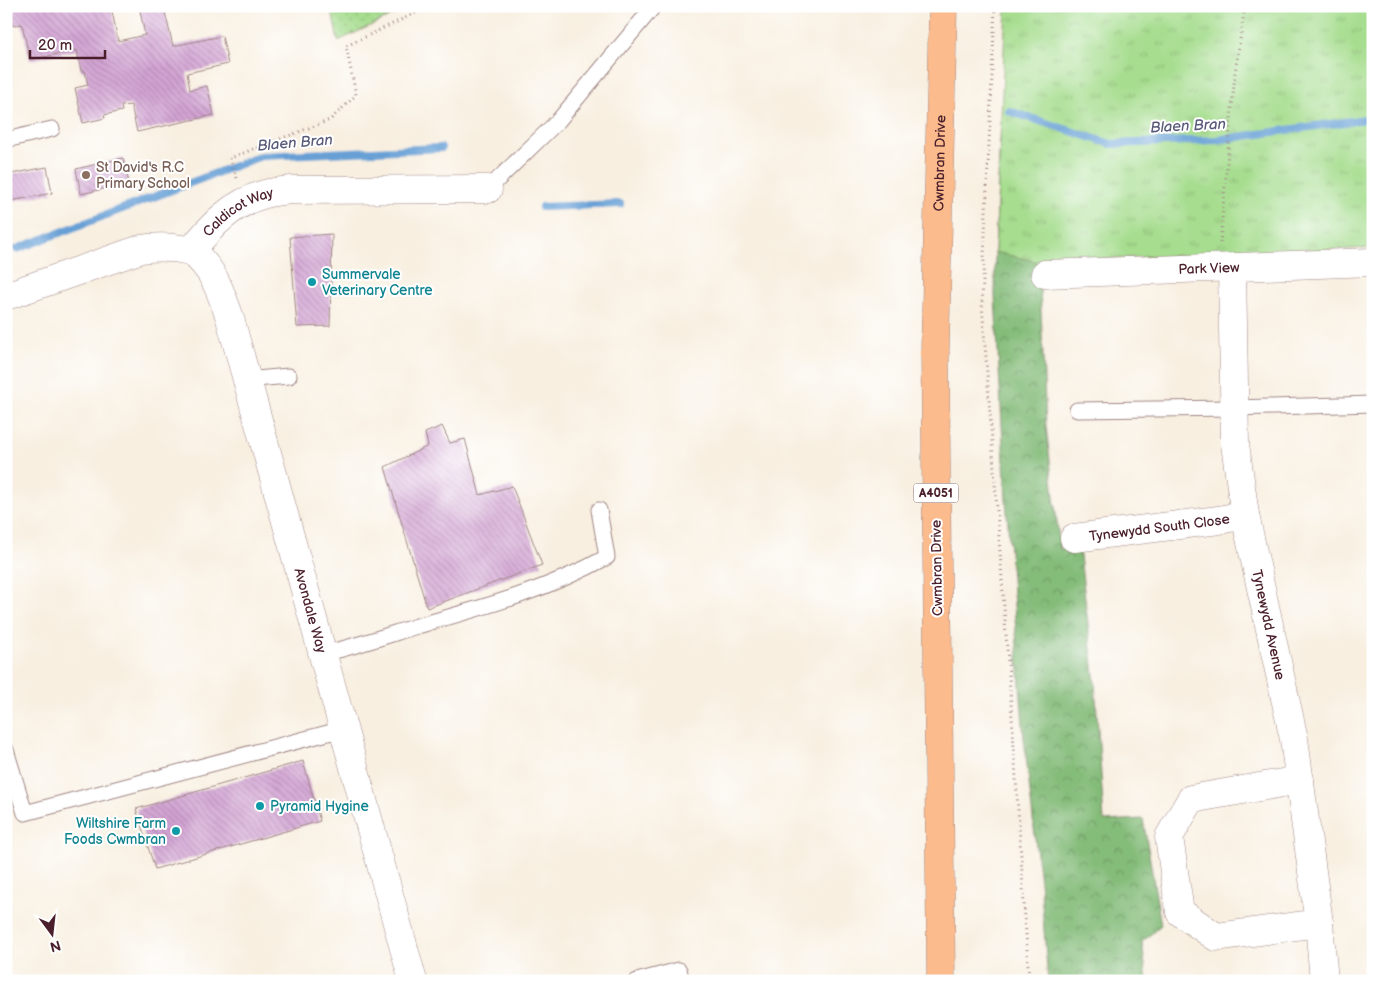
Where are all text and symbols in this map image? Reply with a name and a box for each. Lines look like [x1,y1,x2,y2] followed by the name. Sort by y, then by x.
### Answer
[30,28,105,60] scale bar
[38,36,72,55] text: 20 m
[930,115,949,211] street label: Cwmbran Drive
[1150,115,1226,137] water label: Blaen Bran
[256,130,334,156] water label: Blaen Bran
[96,159,190,192] place label: St David's R.C Primary School
[80,169,92,181] marker: St David's R.C Primary School
[199,184,275,240] street label: Caldicot Way
[1178,258,1240,278] street label: Park View
[322,266,433,299] place label: Summervale Veterinary Centre
[306,276,318,288] marker: Summervale Veterinary Centre
[914,483,958,502] road number: A4051
[1088,510,1231,545] street label: Tynewydd South Close
[928,520,946,616] street label: Cwmbran Drive
[291,566,331,655] street label: Avondale Way
[1249,568,1289,681] street label: Tynewydd Avenue
[270,798,369,815] place label: Pyramid Hygine
[254,800,266,812] marker: Pyramid Hygine
[64,815,166,848] place label: Wiltshire Farm Foods Cwmbran
[170,825,182,837] marker: Wiltshire Farm Foods Cwmbran
[28,910,78,960] north arrow
[48,937,63,956] text: N

